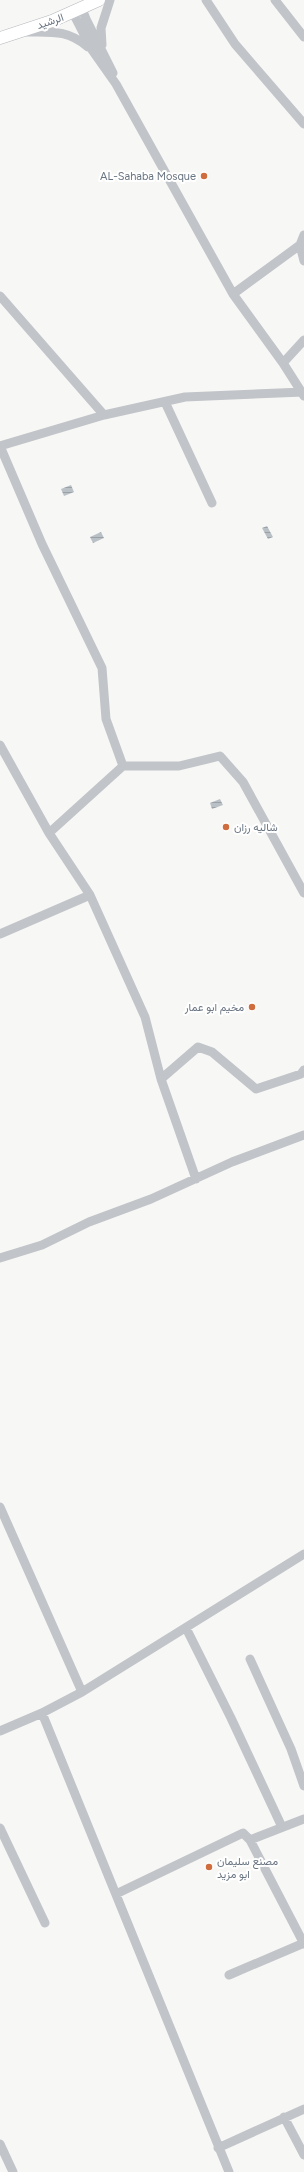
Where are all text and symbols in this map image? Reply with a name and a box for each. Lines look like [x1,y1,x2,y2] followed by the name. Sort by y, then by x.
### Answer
[35,11,65,32] street label: الرشيد
[100,170,196,183] place label: AL-Sahaba Mosque
[199,171,209,181] marker: AL-Sahaba Mosque
[234,821,278,834] place label: شاليه رزان
[221,822,231,832] marker: شاليه رزان
[184,1001,244,1015] place label: مخيم ابو عمار
[247,1002,257,1012] marker: مخيم ابو عمار
[217,1855,278,1881] place label: مصنع سليمان ابو مزيد
[204,1862,214,1872] marker: مصنع سليمان ابو مزيد

